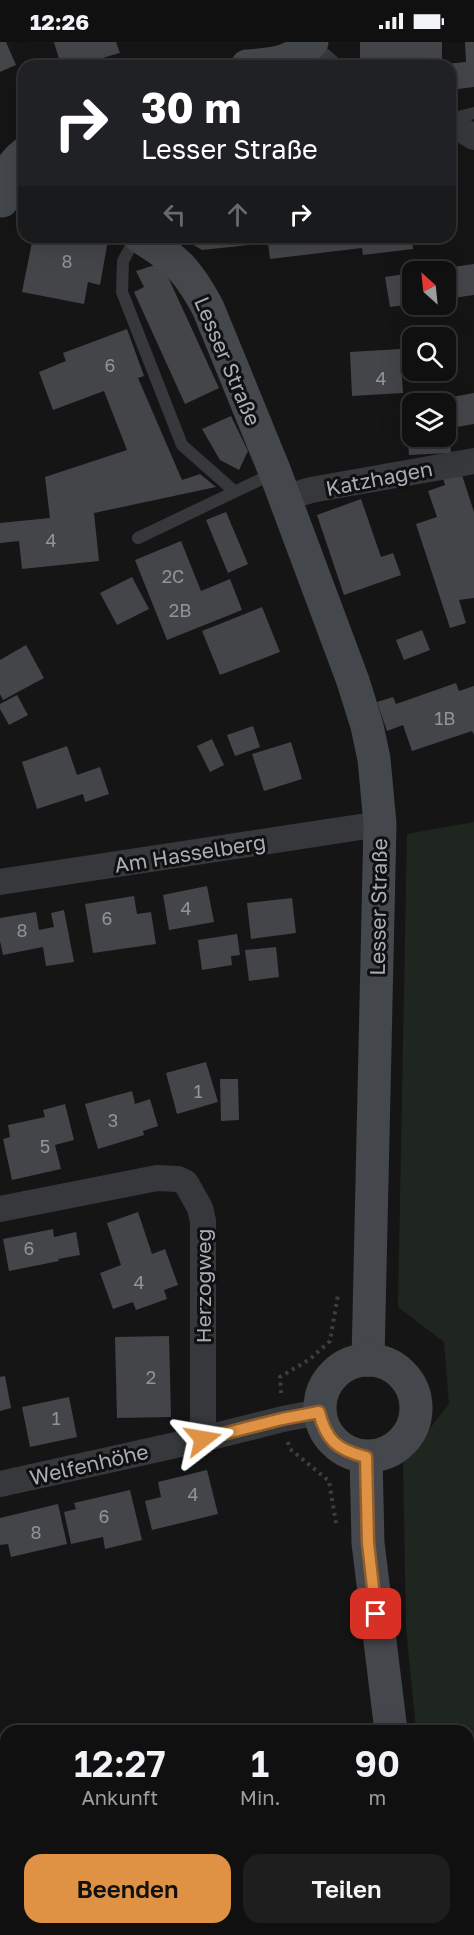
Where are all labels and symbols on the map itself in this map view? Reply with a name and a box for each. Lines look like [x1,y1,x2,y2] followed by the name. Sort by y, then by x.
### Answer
[62,250,72,272] house number: 8
[402,261,456,315] north arrow
[189,293,267,429] street label: Lesser Straße
[105,354,115,376] house number: 6
[376,367,387,389] house number: 4
[323,455,435,501] street label: Katzhagen
[46,529,57,551] house number: 4
[162,565,184,587] house number: 2C
[169,599,191,621] house number: 2B
[435,707,455,729] house number: 1B
[112,828,268,878] street label: Am Hasselberg
[364,838,392,976] street label: Lesser Straße
[181,897,192,919] house number: 4
[102,907,112,929] house number: 6
[17,919,27,941] house number: 8
[194,1080,203,1102] house number: 1
[108,1109,118,1131] house number: 3
[40,1135,50,1157] house number: 5
[190,1229,216,1343] street label: Herzogweg
[24,1237,34,1259] house number: 6
[134,1271,145,1293] house number: 4
[146,1366,156,1388] house number: 2
[52,1407,61,1429] house number: 1
[171,1407,235,1471] position arrow
[27,1438,151,1490] street label: Welfenhöhe
[188,1483,199,1505] house number: 4
[99,1505,109,1527] house number: 6
[31,1521,41,1543] house number: 8
[350,1588,401,1639] pin

